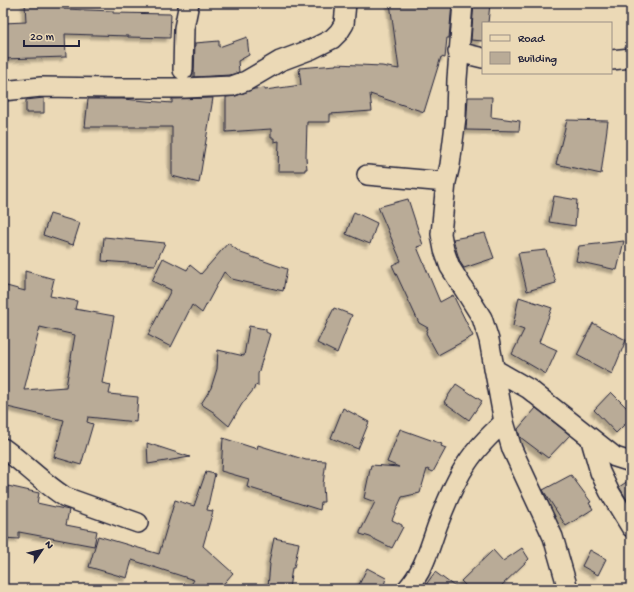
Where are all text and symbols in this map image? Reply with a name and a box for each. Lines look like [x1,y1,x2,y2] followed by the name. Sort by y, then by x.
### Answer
[24,22,79,48] scale bar
[482,22,612,74] legend
[30,31,55,45] text: 20 m
[518,33,545,47] text: Road
[517,53,557,67] text: Building
[22,530,62,570] north arrow
[42,539,56,552] text: N

